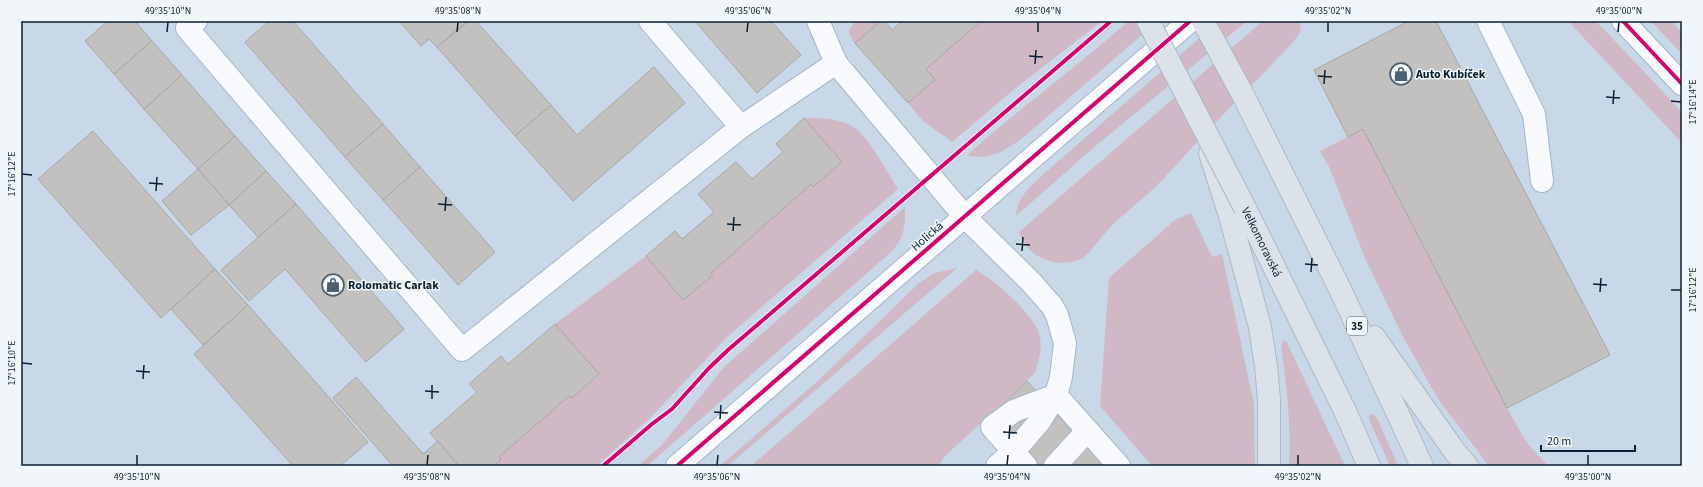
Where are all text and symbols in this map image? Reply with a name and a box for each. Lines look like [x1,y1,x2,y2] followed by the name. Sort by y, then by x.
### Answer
[145,4,191,18] text: 49°35'10"N
[435,4,481,18] text: 49°35'08"N
[725,4,771,18] text: 49°35'06"N
[1015,4,1061,18] text: 49°35'04"N
[1305,4,1351,18] text: 49°35'02"N
[1596,4,1642,18] text: 49°35'00"N
[1388,61,1414,87] shop icon: Auto Kubíček
[1415,66,1486,83] place label: Auto Kubíček
[1686,79,1700,125] text: 17°16'14"E
[5,151,19,197] text: 17°16'12"E
[1237,204,1286,280] street label: Velkomoravská
[908,218,947,255] street label: Holická
[1686,267,1700,313] text: 17°16'12"E
[320,272,346,298] shop icon: Rolomatic Carlak
[348,277,439,294] place label: Rolomatic Carlak
[1347,317,1367,335] road number: 35
[5,340,19,386] text: 17°16'10"E
[1541,427,1635,453] scale bar
[1547,433,1571,450] text: 20 m
[114,470,160,484] text: 49°35'10"N
[404,470,450,484] text: 49°35'08"N
[694,470,740,484] text: 49°35'06"N
[984,470,1030,484] text: 49°35'04"N
[1275,470,1321,484] text: 49°35'02"N
[1565,470,1611,484] text: 49°35'00"N

